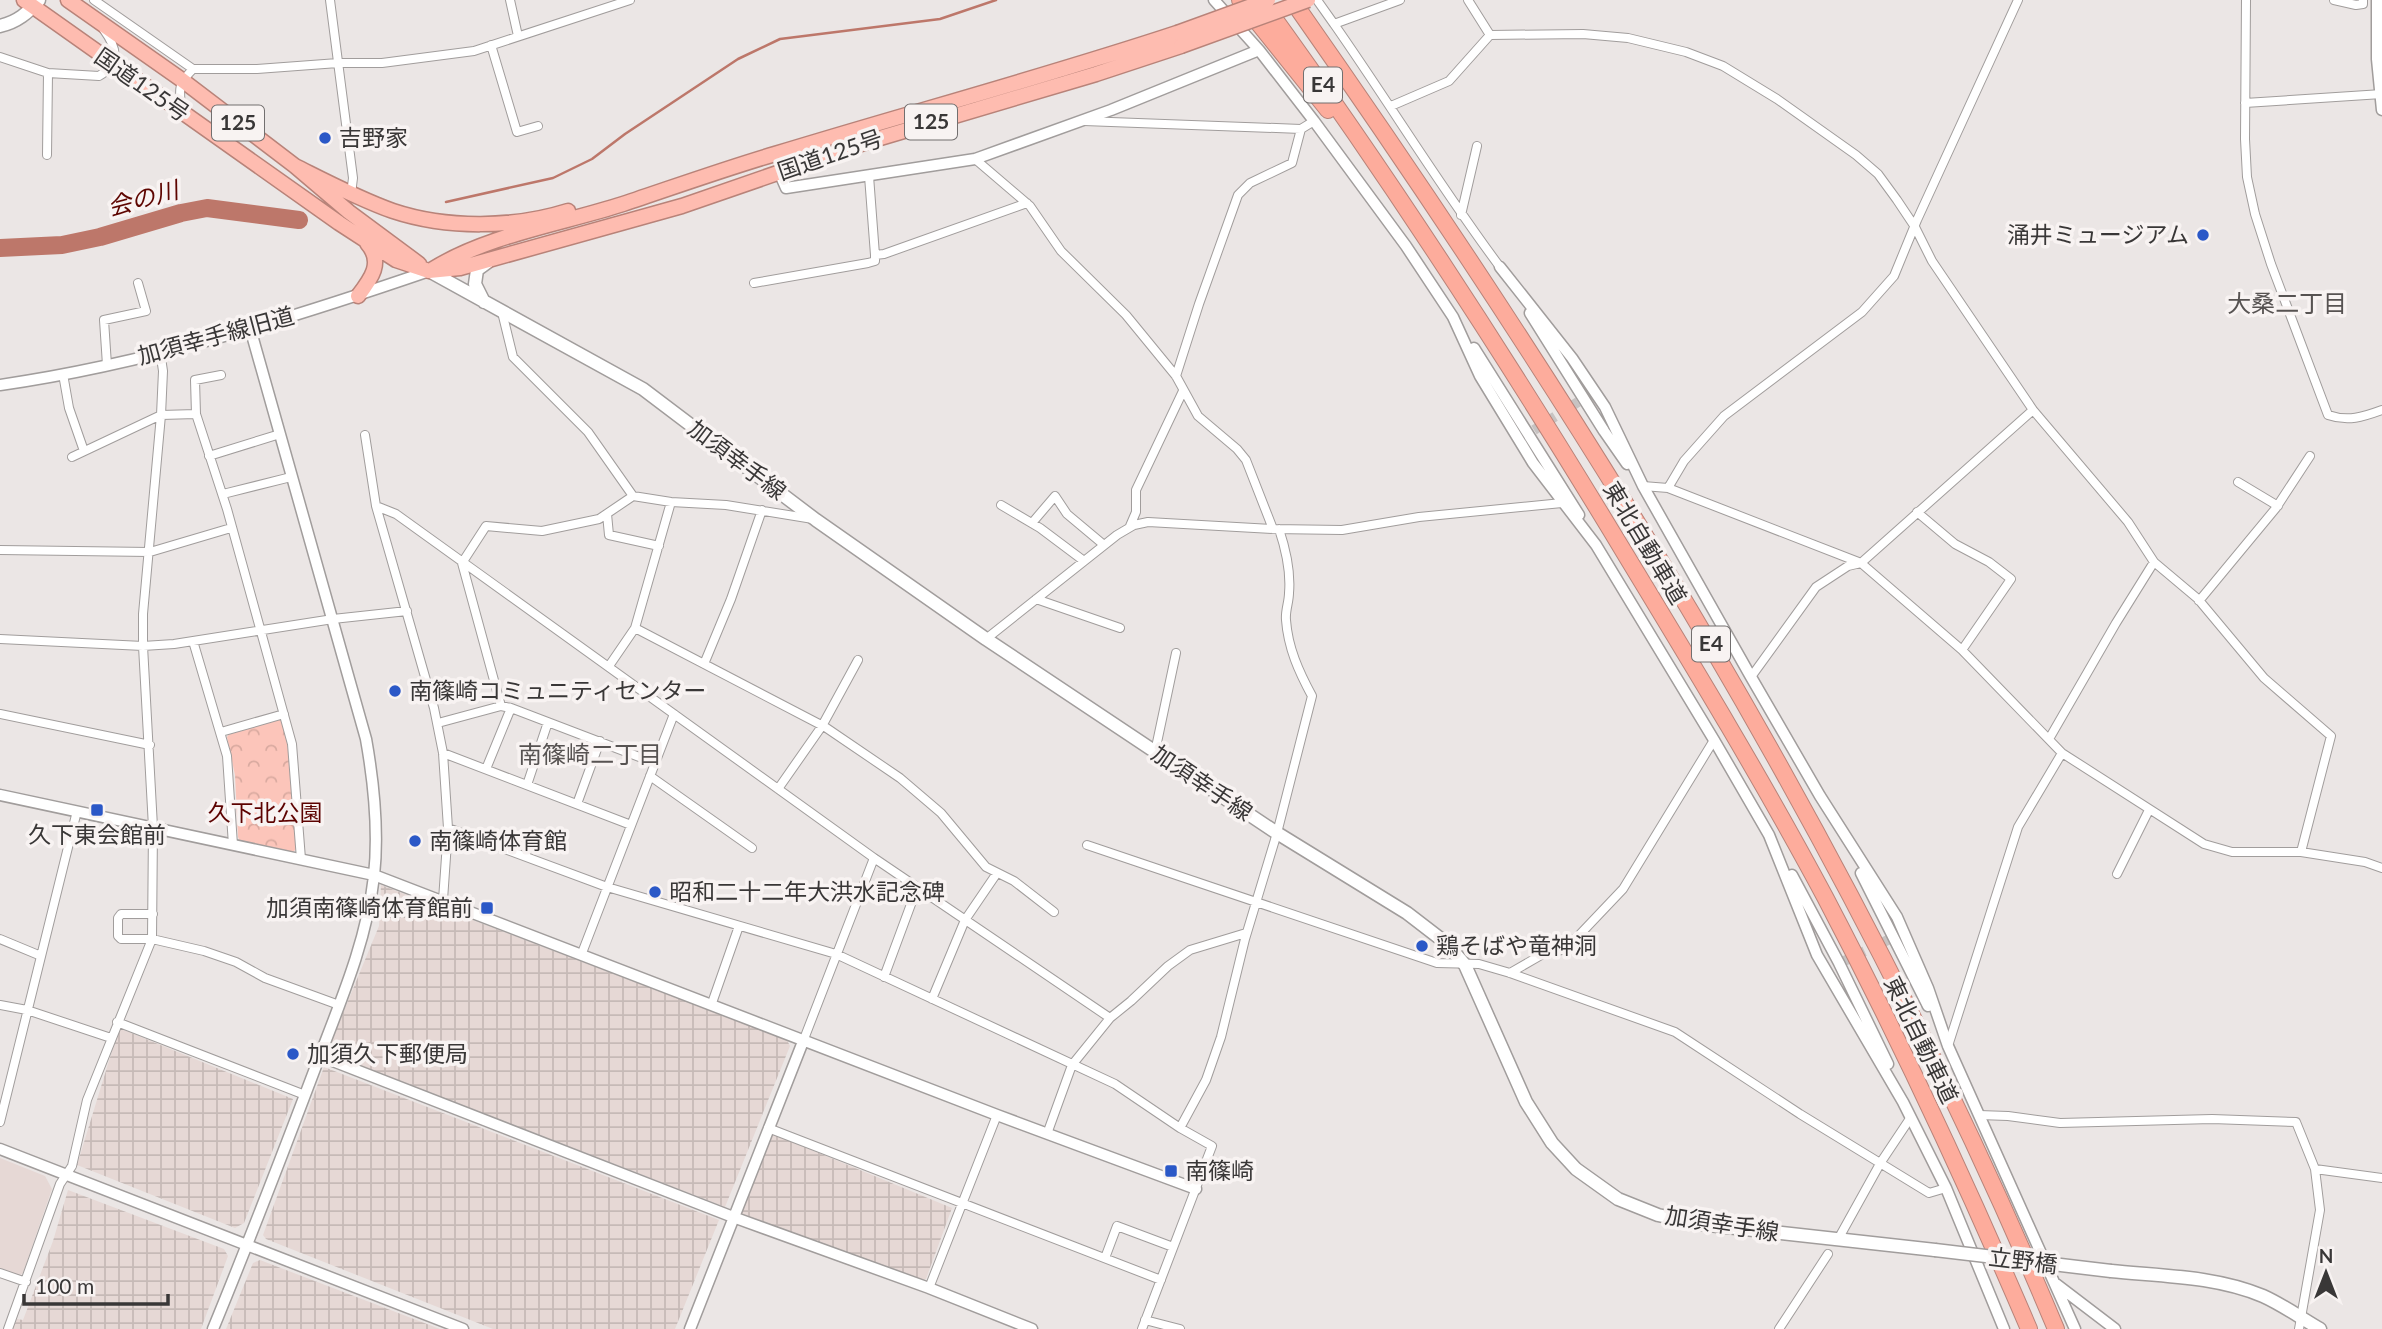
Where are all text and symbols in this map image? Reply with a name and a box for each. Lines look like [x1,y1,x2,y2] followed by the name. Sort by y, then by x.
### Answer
[90,41,195,127] street label: 国道125号
[1304,68,1342,102] road number: E4
[905,104,957,140] road number: 125
[212,106,264,140] road number: 125
[339,123,408,151] place label: 吉野家
[774,123,886,185] street label: 国道125号
[317,130,333,146] marker: 吉野家
[104,173,184,221] water label: 会の川
[2007,220,2189,248] place label: 涌井ミュージアム
[2195,227,2211,243] marker: 涌井ミュージアム
[2227,288,2347,317] district label: 大桑二丁目
[134,301,297,369] street label: 加須幸手線旧道
[683,413,792,505] street label: 加須幸手線
[1598,476,1693,609] street label: 東北自動車道
[1692,626,1730,662] road number: E4
[409,676,707,704] place label: 南篠崎コミュニティセンター
[387,683,403,699] marker: 南篠崎コミュニティセンター
[1147,738,1258,826] street label: 加須幸手線
[518,739,662,768] district label: 南篠崎二丁目
[208,798,323,826] park label: 久下北公園
[89,802,105,818] marker: 久下東会館前
[28,820,166,848] place label: 久下東会館前
[429,826,567,854] place label: 南篠崎体育館
[407,833,423,849] marker: 南篠崎体育館
[669,877,945,905] place label: 昭和二十二年大洪水記念碑
[647,884,663,900] marker: 昭和二十二年大洪水記念碑
[266,893,473,921] place label: 加須南篠崎体育館前
[479,900,495,916] marker: 加須南篠崎体育館前
[1436,931,1597,959] place label: 鶏そばや竜神洞
[1414,938,1430,954] marker: 鶏そばや竜神洞
[1879,971,1965,1108] street label: 東北自動車道
[307,1039,468,1067] place label: 加須久下郵便局
[285,1046,301,1062] marker: 加須久下郵便局
[1185,1156,1254,1184] place label: 南篠崎
[1163,1163,1179,1179] marker: 南篠崎
[1663,1200,1781,1246] street label: 加須幸手線
[2291,1238,2361,1308] north arrow
[1987,1242,2059,1278] street label: 立野橋
[2319,1244,2333,1267] text: N
[24,1262,168,1306] scale bar
[35,1273,94,1298] text: 100 m

